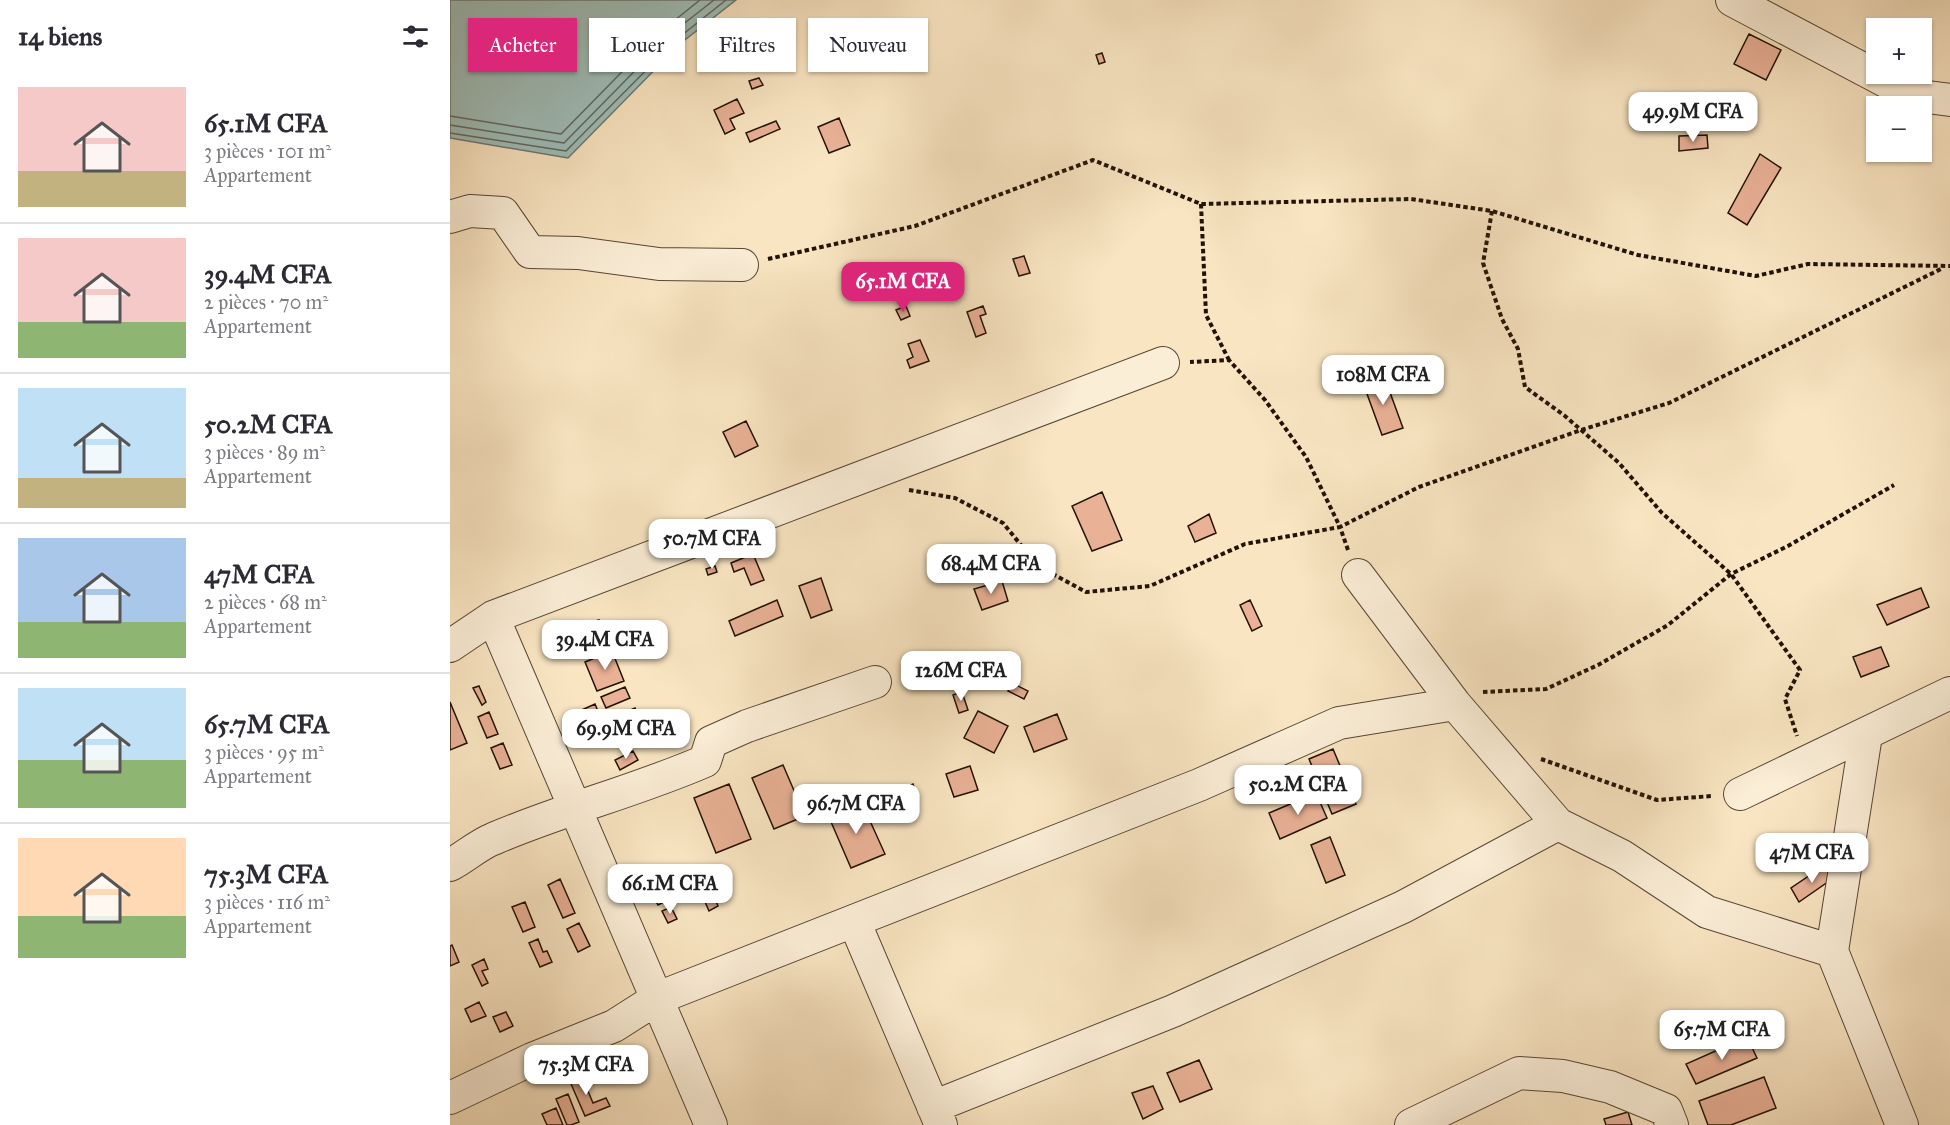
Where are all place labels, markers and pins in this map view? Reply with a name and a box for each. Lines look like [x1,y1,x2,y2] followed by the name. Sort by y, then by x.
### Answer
[1624,92,1762,143] pin: 49.9M CFA
[834,262,972,313] pin: 65.1M CFA
[1321,355,1445,406] pin: 108M CFA
[643,519,781,570] pin: 50.7M CFA
[922,544,1060,595] pin: 68.4M CFA
[536,620,674,671] pin: 39.4M CFA
[899,651,1023,702] pin: 126M CFA
[557,709,695,760] pin: 69.9M CFA
[1229,765,1367,816] pin: 50.2M CFA
[787,784,925,835] pin: 96.7M CFA
[1757,833,1867,884] pin: 47M CFA
[601,864,739,915] pin: 66.1M CFA
[1653,1010,1791,1061] pin: 65.7M CFA
[517,1045,655,1096] pin: 75.3M CFA

